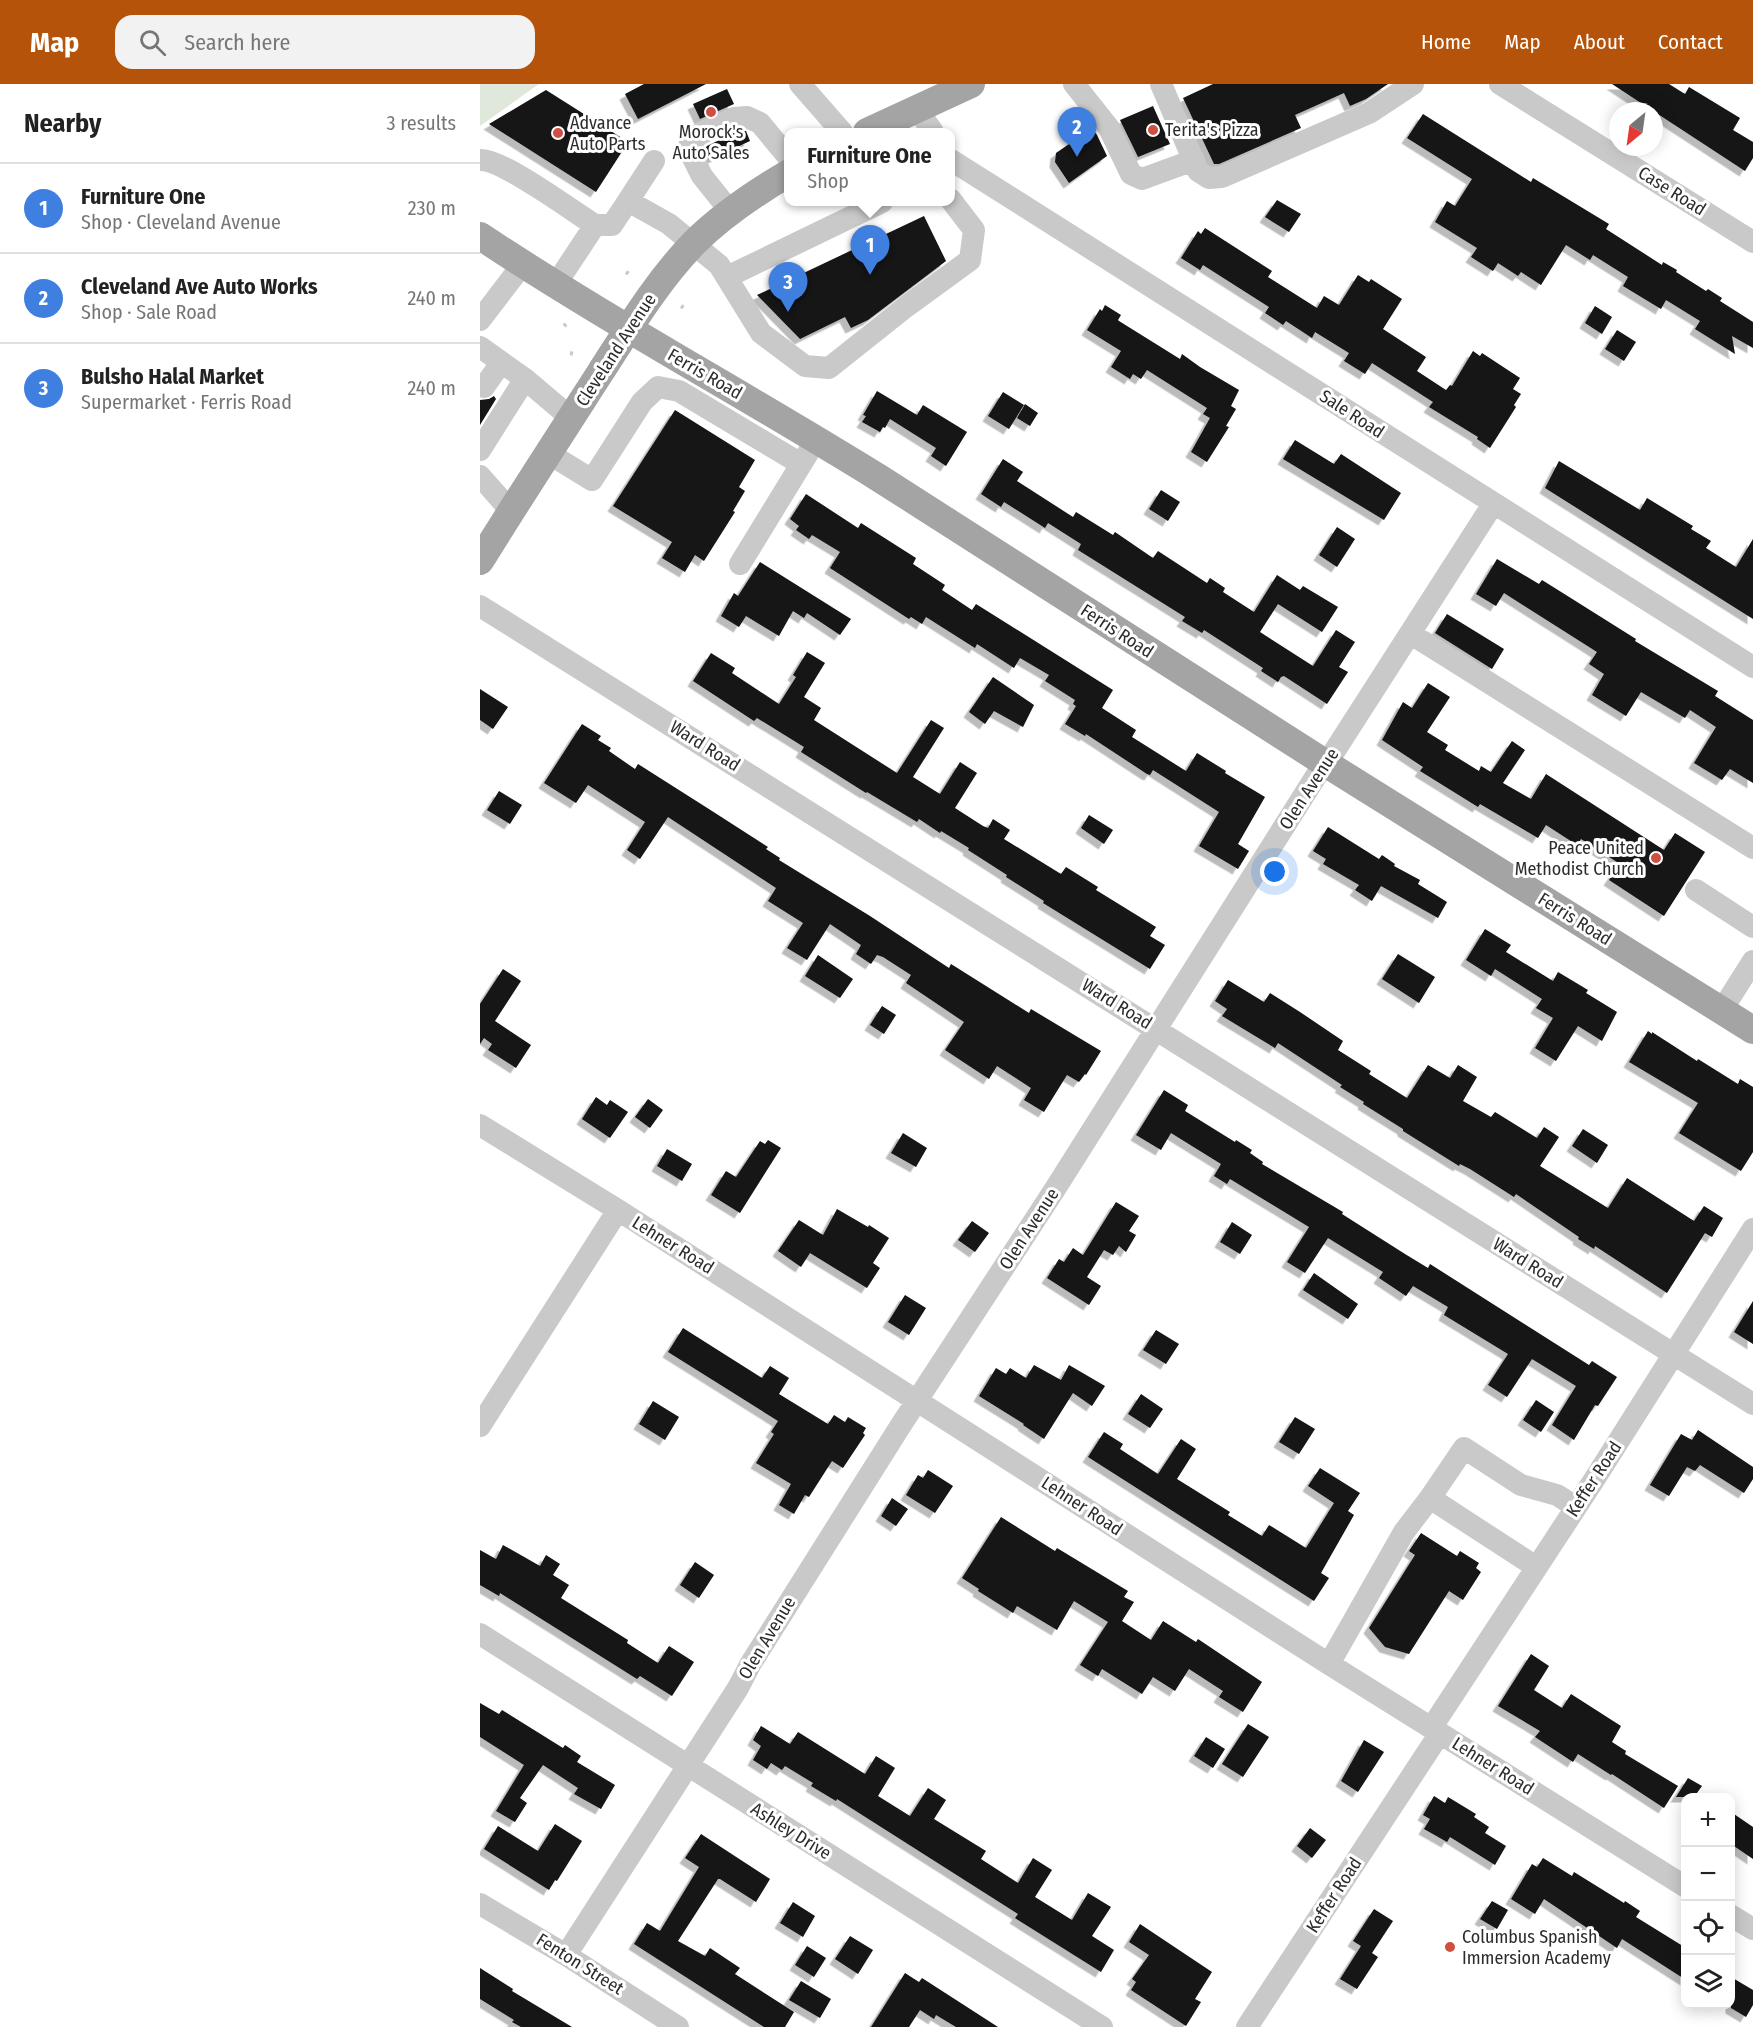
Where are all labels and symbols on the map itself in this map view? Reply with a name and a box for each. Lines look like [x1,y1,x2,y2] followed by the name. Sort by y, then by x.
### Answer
[1609,102,1663,156] north arrow
[704,105,718,119] marker: Morock's Auto Sales
[1058,107,1096,157] pin: 2
[570,112,646,155] place label: Advance Auto Parts
[1165,119,1259,141] place label: Terita's Pizza
[672,121,750,164] place label: Morock's Auto Sales
[1146,123,1160,137] marker: Terita's Pizza
[551,126,565,140] marker: Advance Auto Parts
[1634,162,1710,220] street label: Case Road
[850,226,890,275] pin: 1
[768,262,808,312] pin: 3
[571,289,661,411] street label: Cleveland Avenue
[664,344,746,404] street label: Ferris Road
[1316,385,1388,443] street label: Sale Road
[1076,599,1158,663] street label: Ferris Road
[666,716,744,776] street label: Ward Road
[1275,744,1344,834] street label: Olen Avenue
[1515,837,1644,880] place label: Peace United Methodist Church
[1649,851,1663,865] marker: Peace United Methodist Church
[1260,857,1289,886] your location
[1534,888,1616,950] street label: Ferris Road
[1078,974,1156,1034] street label: Ward Road
[995,1184,1064,1274] street label: Olen Avenue
[628,1211,718,1279] street label: Lehner Road
[1489,1233,1567,1293] street label: Ward Road
[1561,1437,1627,1521] street label: Keffer Road
[1037,1472,1127,1540] street label: Lehner Road
[734,1593,800,1683] street label: Olen Avenue
[1448,1732,1538,1800] street label: Lehner Road
[747,1798,835,1864] street label: Ashley Drive
[1301,1853,1367,1937] street label: Keffer Road
[1462,1926,1611,1969] place label: Columbus Spanish Immersion Academy
[532,1929,628,2000] street label: Fenton Street
[1443,1940,1457,1954] marker: Columbus Spanish Immersion Academy

